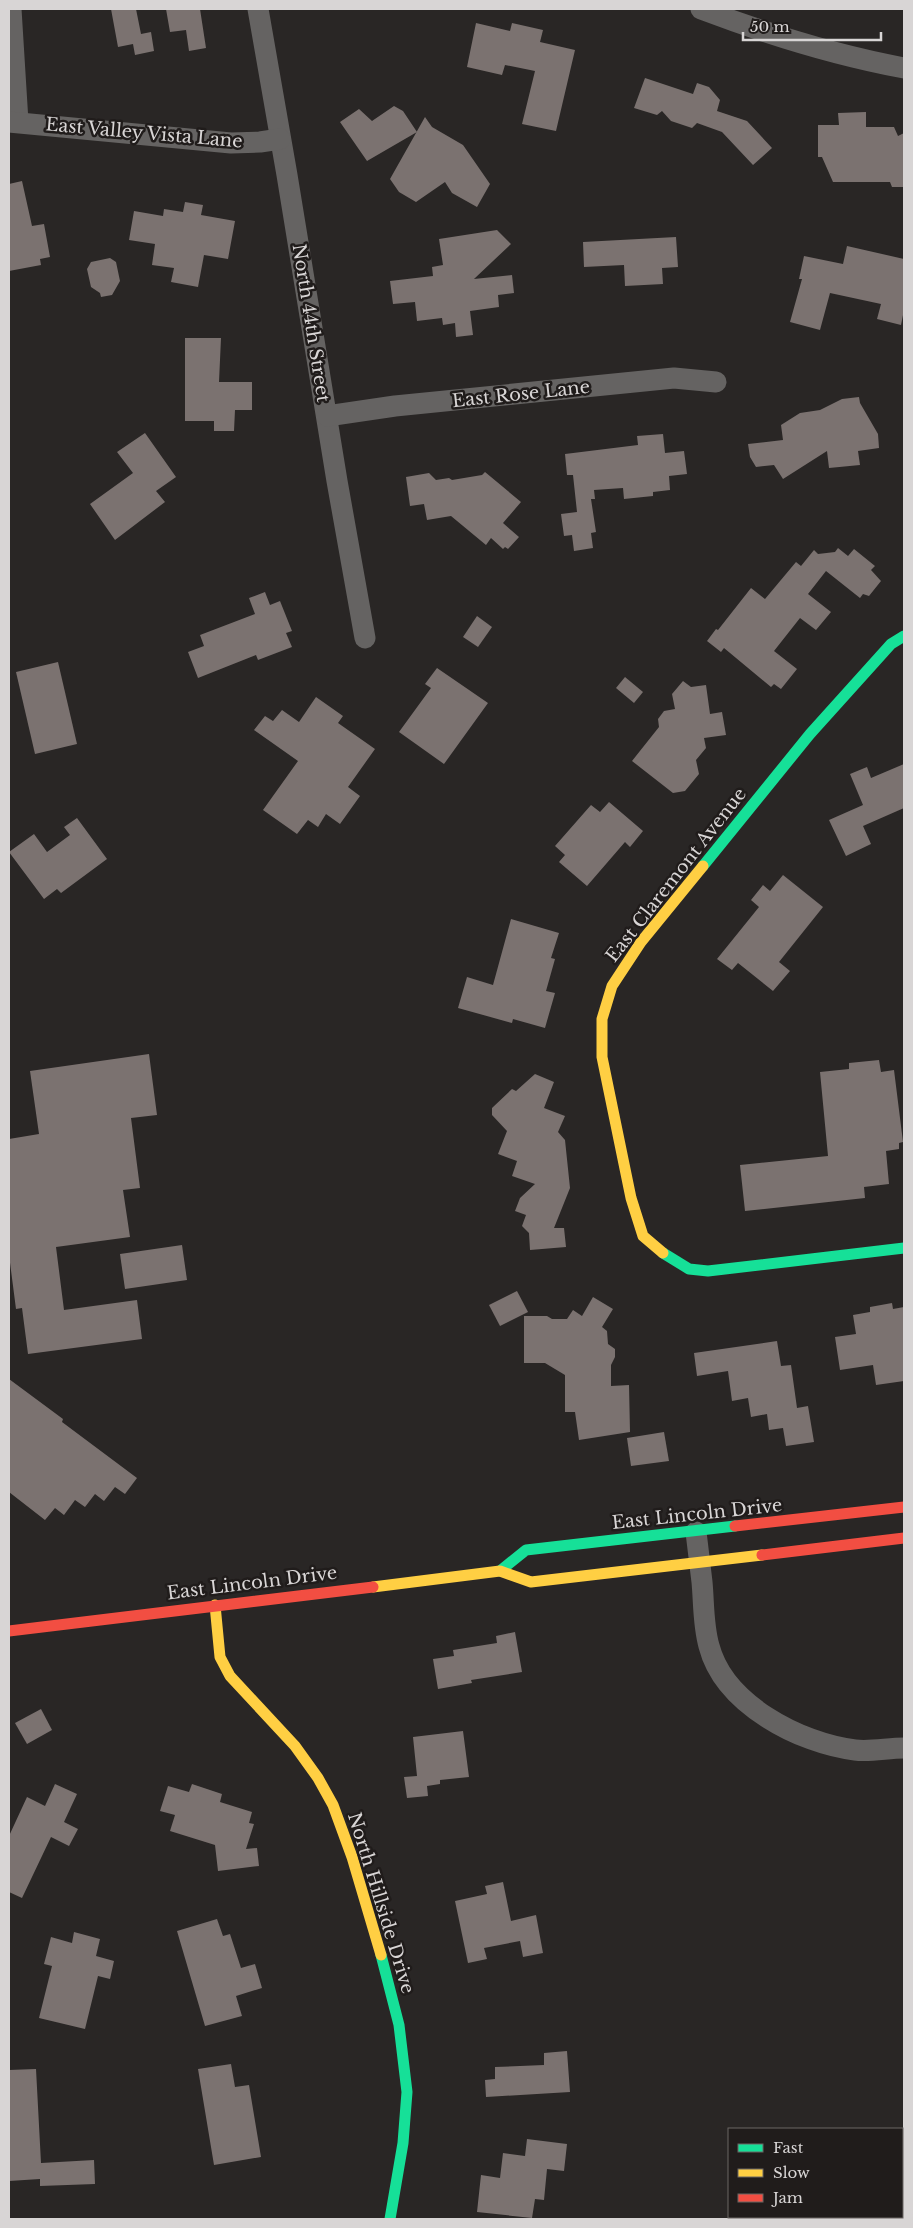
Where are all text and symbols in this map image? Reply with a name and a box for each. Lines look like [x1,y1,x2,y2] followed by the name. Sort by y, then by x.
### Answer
[743,10,880,42] scale bar
[750,17,790,36] text: 50 m
[45,113,243,153] street label: East Valley Vista Lane
[288,242,334,404] street label: North 44th Street
[451,376,591,412] street label: East Rose Lane
[601,783,751,967] street label: East Claremont Avenue
[611,1494,783,1534] street label: East Lincoln Drive
[166,1562,338,1604] street label: East Lincoln Drive
[343,1810,419,1996] street label: North Hillside Drive
[728,2128,903,2218] legend
[773,2138,804,2157] text: Fast
[773,2163,810,2182] text: Slow
[771,2188,803,2207] text: Jam

